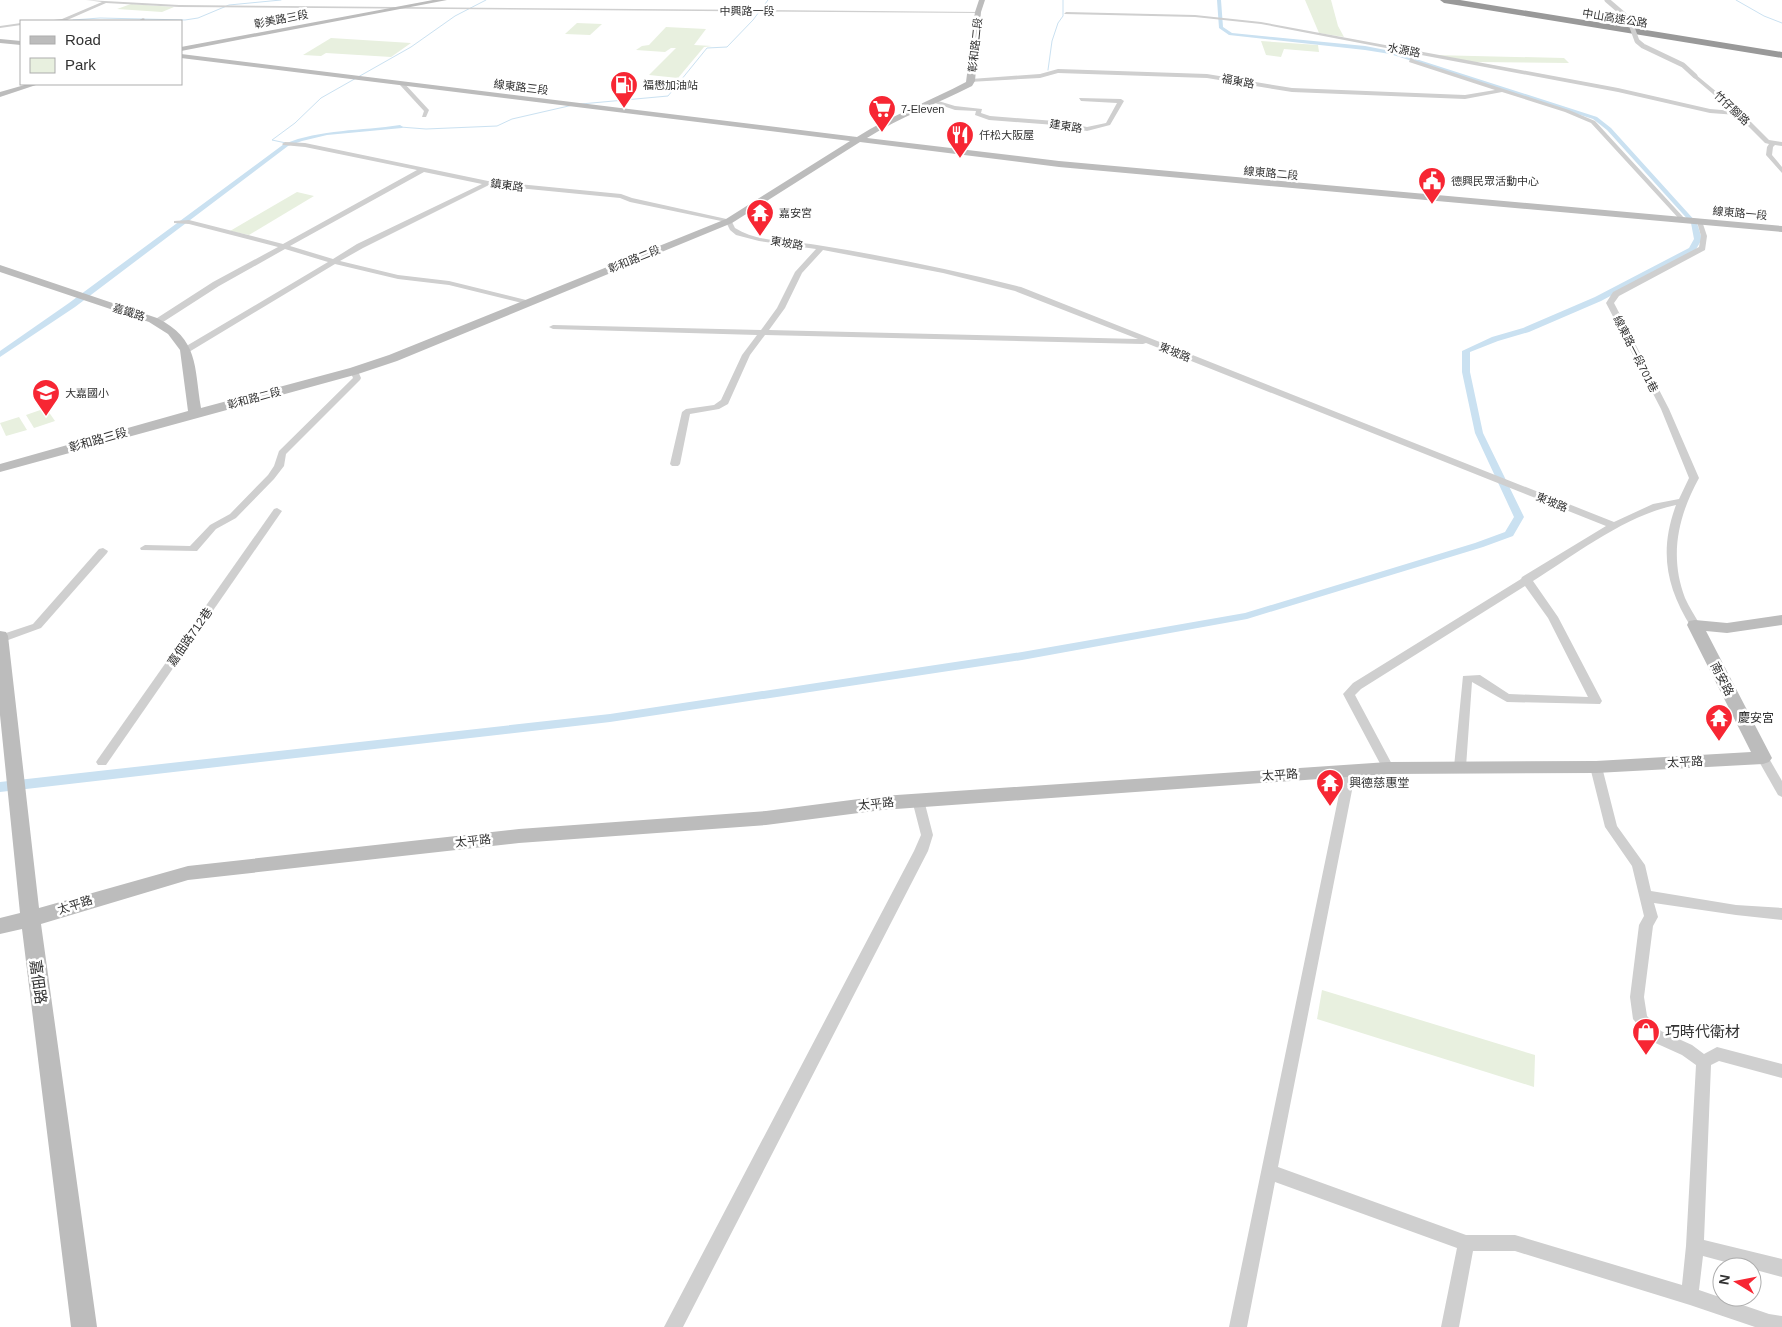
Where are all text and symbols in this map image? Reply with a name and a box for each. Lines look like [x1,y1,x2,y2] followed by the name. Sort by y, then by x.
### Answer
[720,5,775,17] street label: 中興路一段
[1581,7,1649,29] street label: 中山高速公路
[253,8,309,30] street label: 彰美路三段
[966,17,984,73] street label: 彰和路二段
[20,20,182,85] legend
[65,31,101,48] text: Road
[1387,41,1421,59] street label: 水源路
[65,56,96,73] text: Park
[609,70,639,109] fuel station icon: 福懋加油站
[1221,72,1255,90] street label: 福東路
[493,78,549,96] street label: 線東路三段
[643,79,698,91] place label: 福懋加油站
[1712,89,1752,127] street label: 竹仔腳路
[867,94,897,133] supermarket icon: 7-Eleven
[901,103,944,115] place label: 7-Eleven
[1049,117,1083,135] street label: 建東路
[945,120,975,159] restaurant icon: 仟松大阪屋
[979,129,1034,141] place label: 仟松大阪屋
[1243,165,1299,181] street label: 線東路二段
[1417,166,1447,205] public building icon: 德興民眾活動中心
[1451,175,1539,187] place label: 德興民眾活動中心
[490,177,524,193] street label: 鎮東路
[745,198,775,237] temple icon: 嘉安宮
[1712,205,1768,221] street label: 線東路一段
[779,207,812,219] place label: 嘉安宮
[770,234,804,252] street label: 東坡路
[606,243,662,275] street label: 彰和路二段
[111,301,147,323] street label: 嘉鐵路
[1612,314,1660,394] street label: 線東路一段701巷
[1157,340,1193,364] street label: 東坡路
[31,378,61,417] school or university icon: 大嘉國小
[226,385,282,411] street label: 彰和路二段
[65,387,109,399] place label: 大嘉國小
[67,425,129,455] street label: 彰和路三段
[1534,490,1570,514] street label: 東坡路
[165,605,215,669] street label: 嘉佃路712巷
[1708,660,1736,698] street label: 南安路
[1704,703,1734,742] temple icon: 慶安宮
[1738,711,1774,725] place label: 慶安宮
[1667,754,1703,770] street label: 太平路
[1262,767,1298,783] street label: 太平路
[1315,768,1345,807] temple icon: 興德慈惠堂
[1349,776,1409,790] place label: 興德慈惠堂
[857,795,895,813] street label: 太平路
[454,832,492,850] street label: 太平路
[56,893,94,917] street label: 太平路
[27,958,50,1005] street label: 嘉佃路
[1631,1017,1661,1056] shop icon: 巧時代衛材
[1665,1023,1740,1040] place label: 巧時代衛材
[1712,1257,1762,1307] north arrow
[1715,1273,1733,1286] text: N

